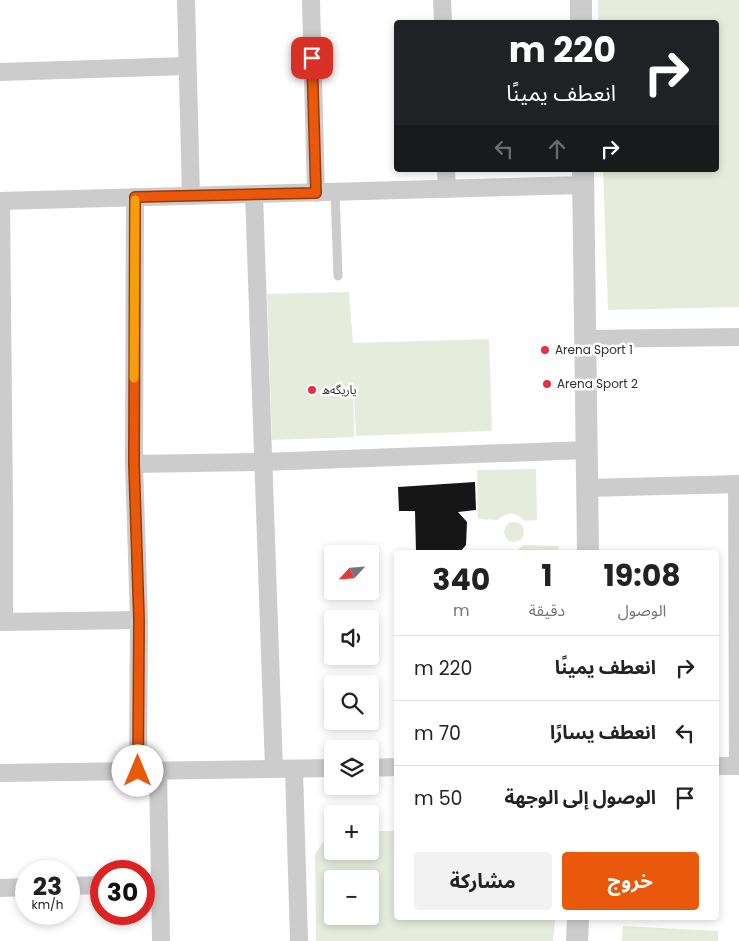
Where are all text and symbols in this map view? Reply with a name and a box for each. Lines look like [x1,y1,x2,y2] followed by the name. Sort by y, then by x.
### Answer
[509,25,616,74] text: 220 m
[291,37,333,79] pin
[634,40,699,105] icon: right
[298,44,326,72] icon: arrive
[506,78,616,109] text: انعطف يمينًا
[490,135,518,163] icon: left
[543,135,571,163] icon: ahead
[596,135,624,163] icon: right
[555,341,633,358] place label: Arena Sport 1
[539,344,551,356] marker: Arena Sport 1
[557,375,638,392] place label: Arena Sport 2
[541,378,553,390] marker: Arena Sport 2
[322,381,357,398] place label: یاریگه‌ه
[306,384,318,396] marker: یاریگه‌ه
[324,545,379,600] north arrow
[324,545,379,925] map controls
[541,554,553,597] text: 1
[603,554,681,597] text: 19:08
[432,558,490,601] text: 340
[453,599,470,622] text: m
[529,599,565,622] text: دقيقة
[618,599,666,622] text: الوصول
[324,610,379,665] button: sound
[555,654,656,681] text: انعطف يمينًا
[671,654,699,682] icon: right
[414,655,472,682] text: 220 m
[324,675,379,730] button: search
[550,719,656,746] text: انعطف يسارًا
[671,719,699,747] icon: left
[414,720,461,747] text: 70 m
[324,740,379,795] button: layers
[111,744,163,796] position arrow
[504,784,656,811] text: الوصول إلى الوجهة
[671,784,699,812] icon: arrive
[414,785,463,812] text: 50 m
[324,805,379,860] button: +
[414,852,552,910] button: مشاركة
[562,852,699,910] button: خروج
[90,860,155,925] speed limit sign: 30
[33,869,62,904] text: 23
[324,870,379,925] button: −
[32,896,63,913] text: km/h

